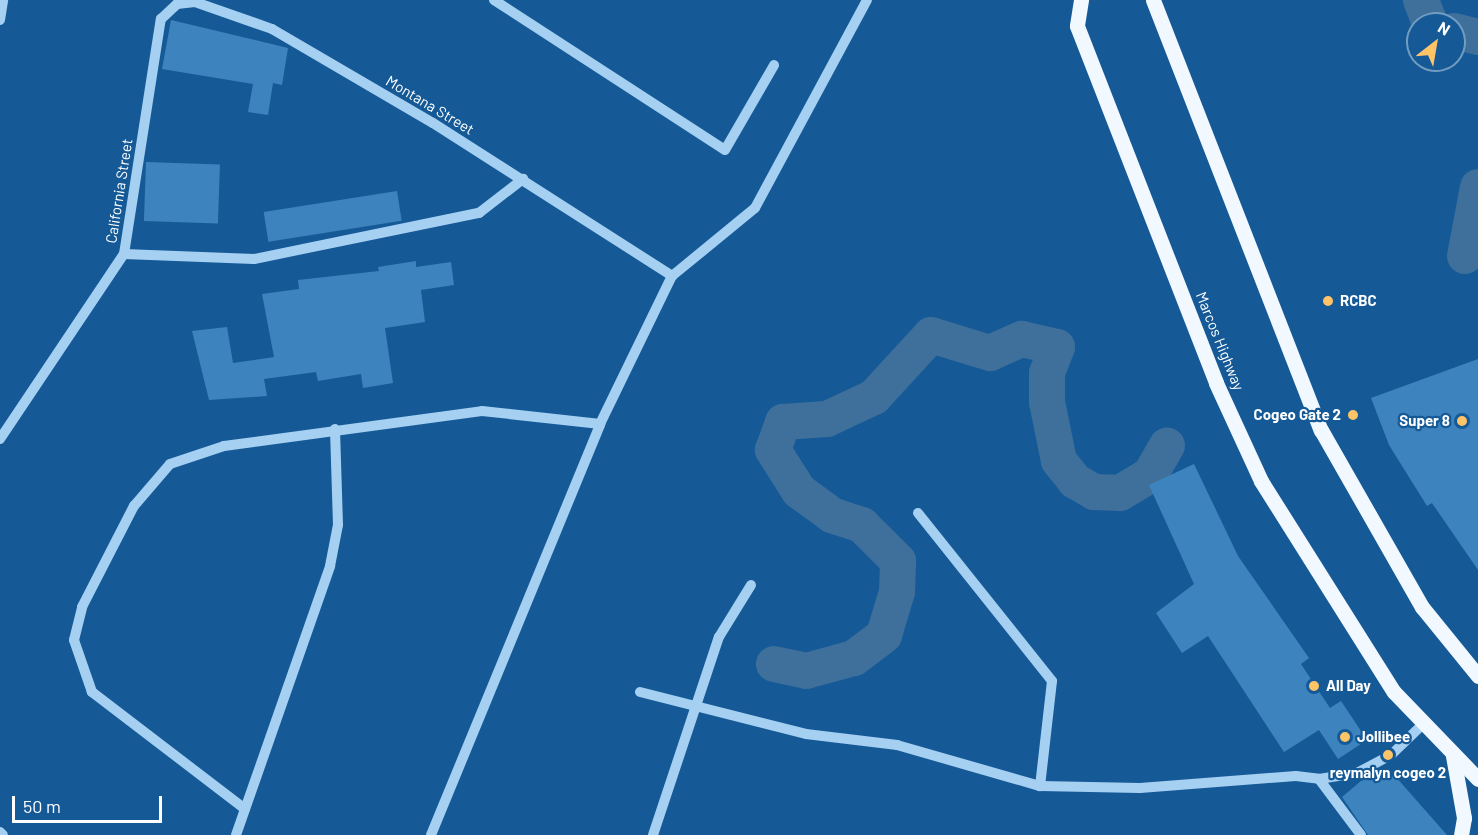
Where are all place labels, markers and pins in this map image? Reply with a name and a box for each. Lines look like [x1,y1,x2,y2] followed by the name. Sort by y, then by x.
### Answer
[1340,292,1377,310] place label: RCBC
[1321,294,1335,308] marker: RCBC
[1254,406,1341,424] place label: Cogeo Gate 2
[1346,408,1360,422] marker: Cogeo Gate 2
[1399,412,1450,430] place label: Super 8
[1455,414,1469,428] marker: Super 8
[1326,677,1371,695] place label: All Day
[1307,679,1321,693] marker: All Day
[1357,728,1410,746] place label: Jollibee
[1338,730,1352,744] marker: Jollibee
[1381,748,1395,762] marker: reymalyn cogeo 2
[1330,764,1446,782] place label: reymalyn cogeo 2

